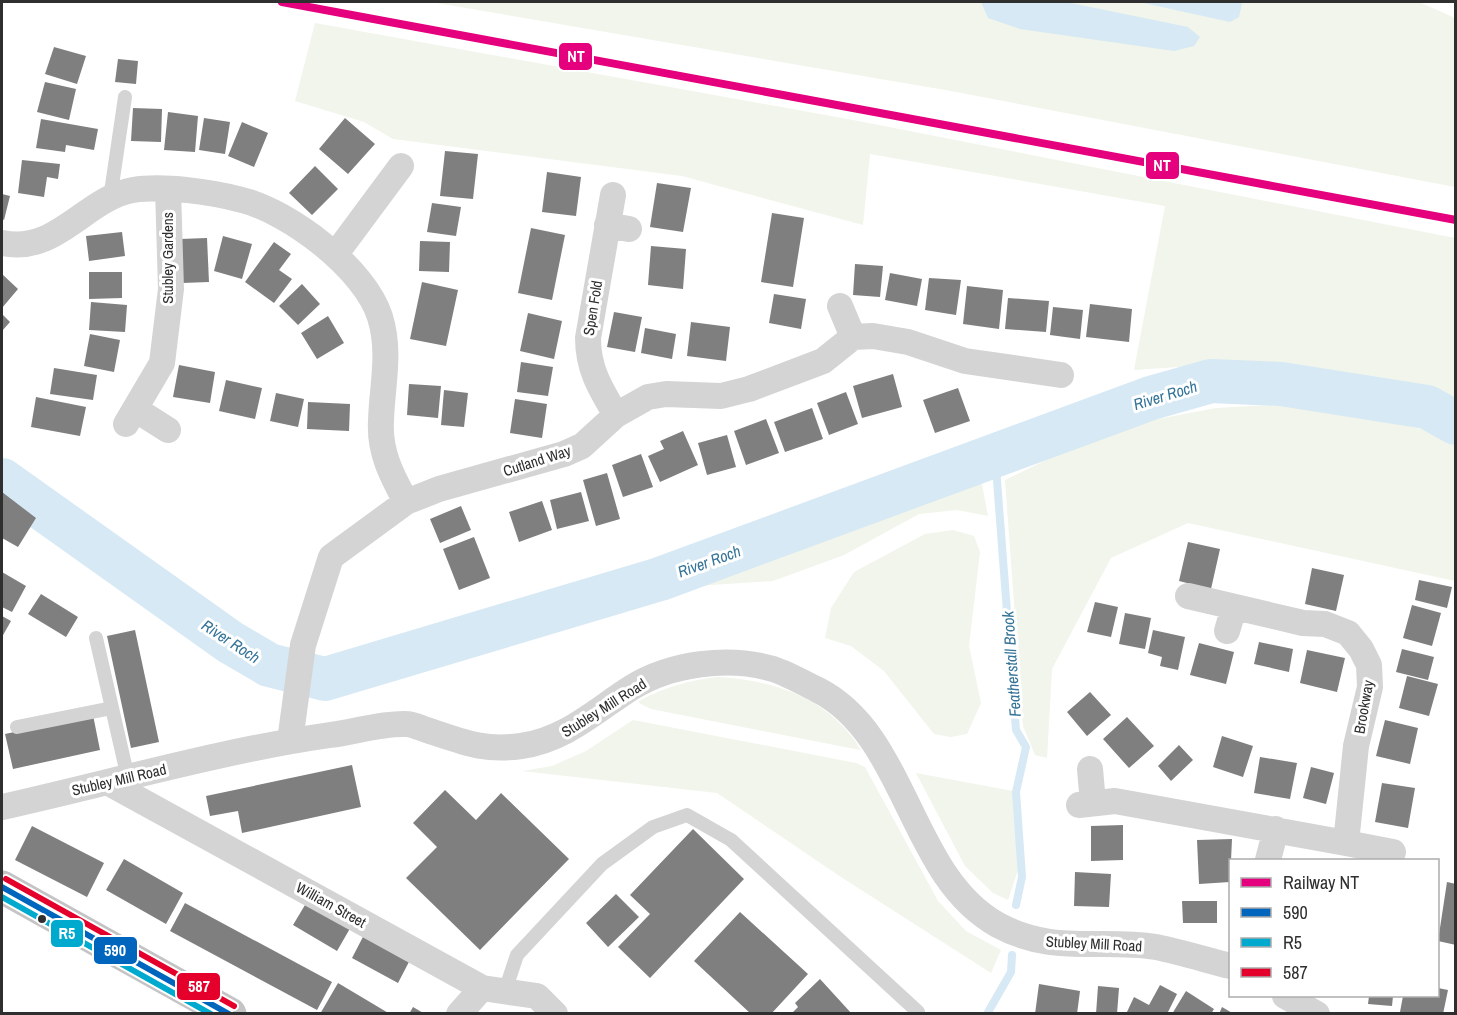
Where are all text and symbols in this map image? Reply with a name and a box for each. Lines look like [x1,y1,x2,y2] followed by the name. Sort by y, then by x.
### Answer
[558,42,593,71] line badge: NT
[567,45,585,67] text: NT
[1145,151,1180,180] line badge: NT
[1153,154,1171,176] text: NT
[157,212,178,304] street label: Stubley Gardens
[578,279,607,337] street label: Spen Fold
[1130,375,1200,415] water label: River Roch
[500,439,574,481] street label: Cutland Way
[674,539,744,583] water label: River Roch
[996,610,1026,718] water label: Featherstall Brook
[197,614,265,668] water label: River Roch
[557,673,650,742] street label: Stubley Mill Road
[1348,678,1379,735] street label: Brookway
[70,758,168,801] street label: Stubley Mill Road
[1229,859,1439,997] legend
[1283,870,1359,895] text: Railway NT
[292,877,371,933] street label: William Street
[1283,900,1308,925] text: 590
[36,913,48,925] unlabelled marker
[50,919,84,948] line badge: R5
[59,922,75,944] text: R5
[1045,930,1143,957] street label: Stubley Mill Road
[1283,930,1302,955] text: R5
[93,936,138,965] line badge: 590
[104,939,126,961] text: 590
[1283,960,1308,985] text: 587
[176,972,221,1001] line badge: 587
[188,975,210,997] text: 587

